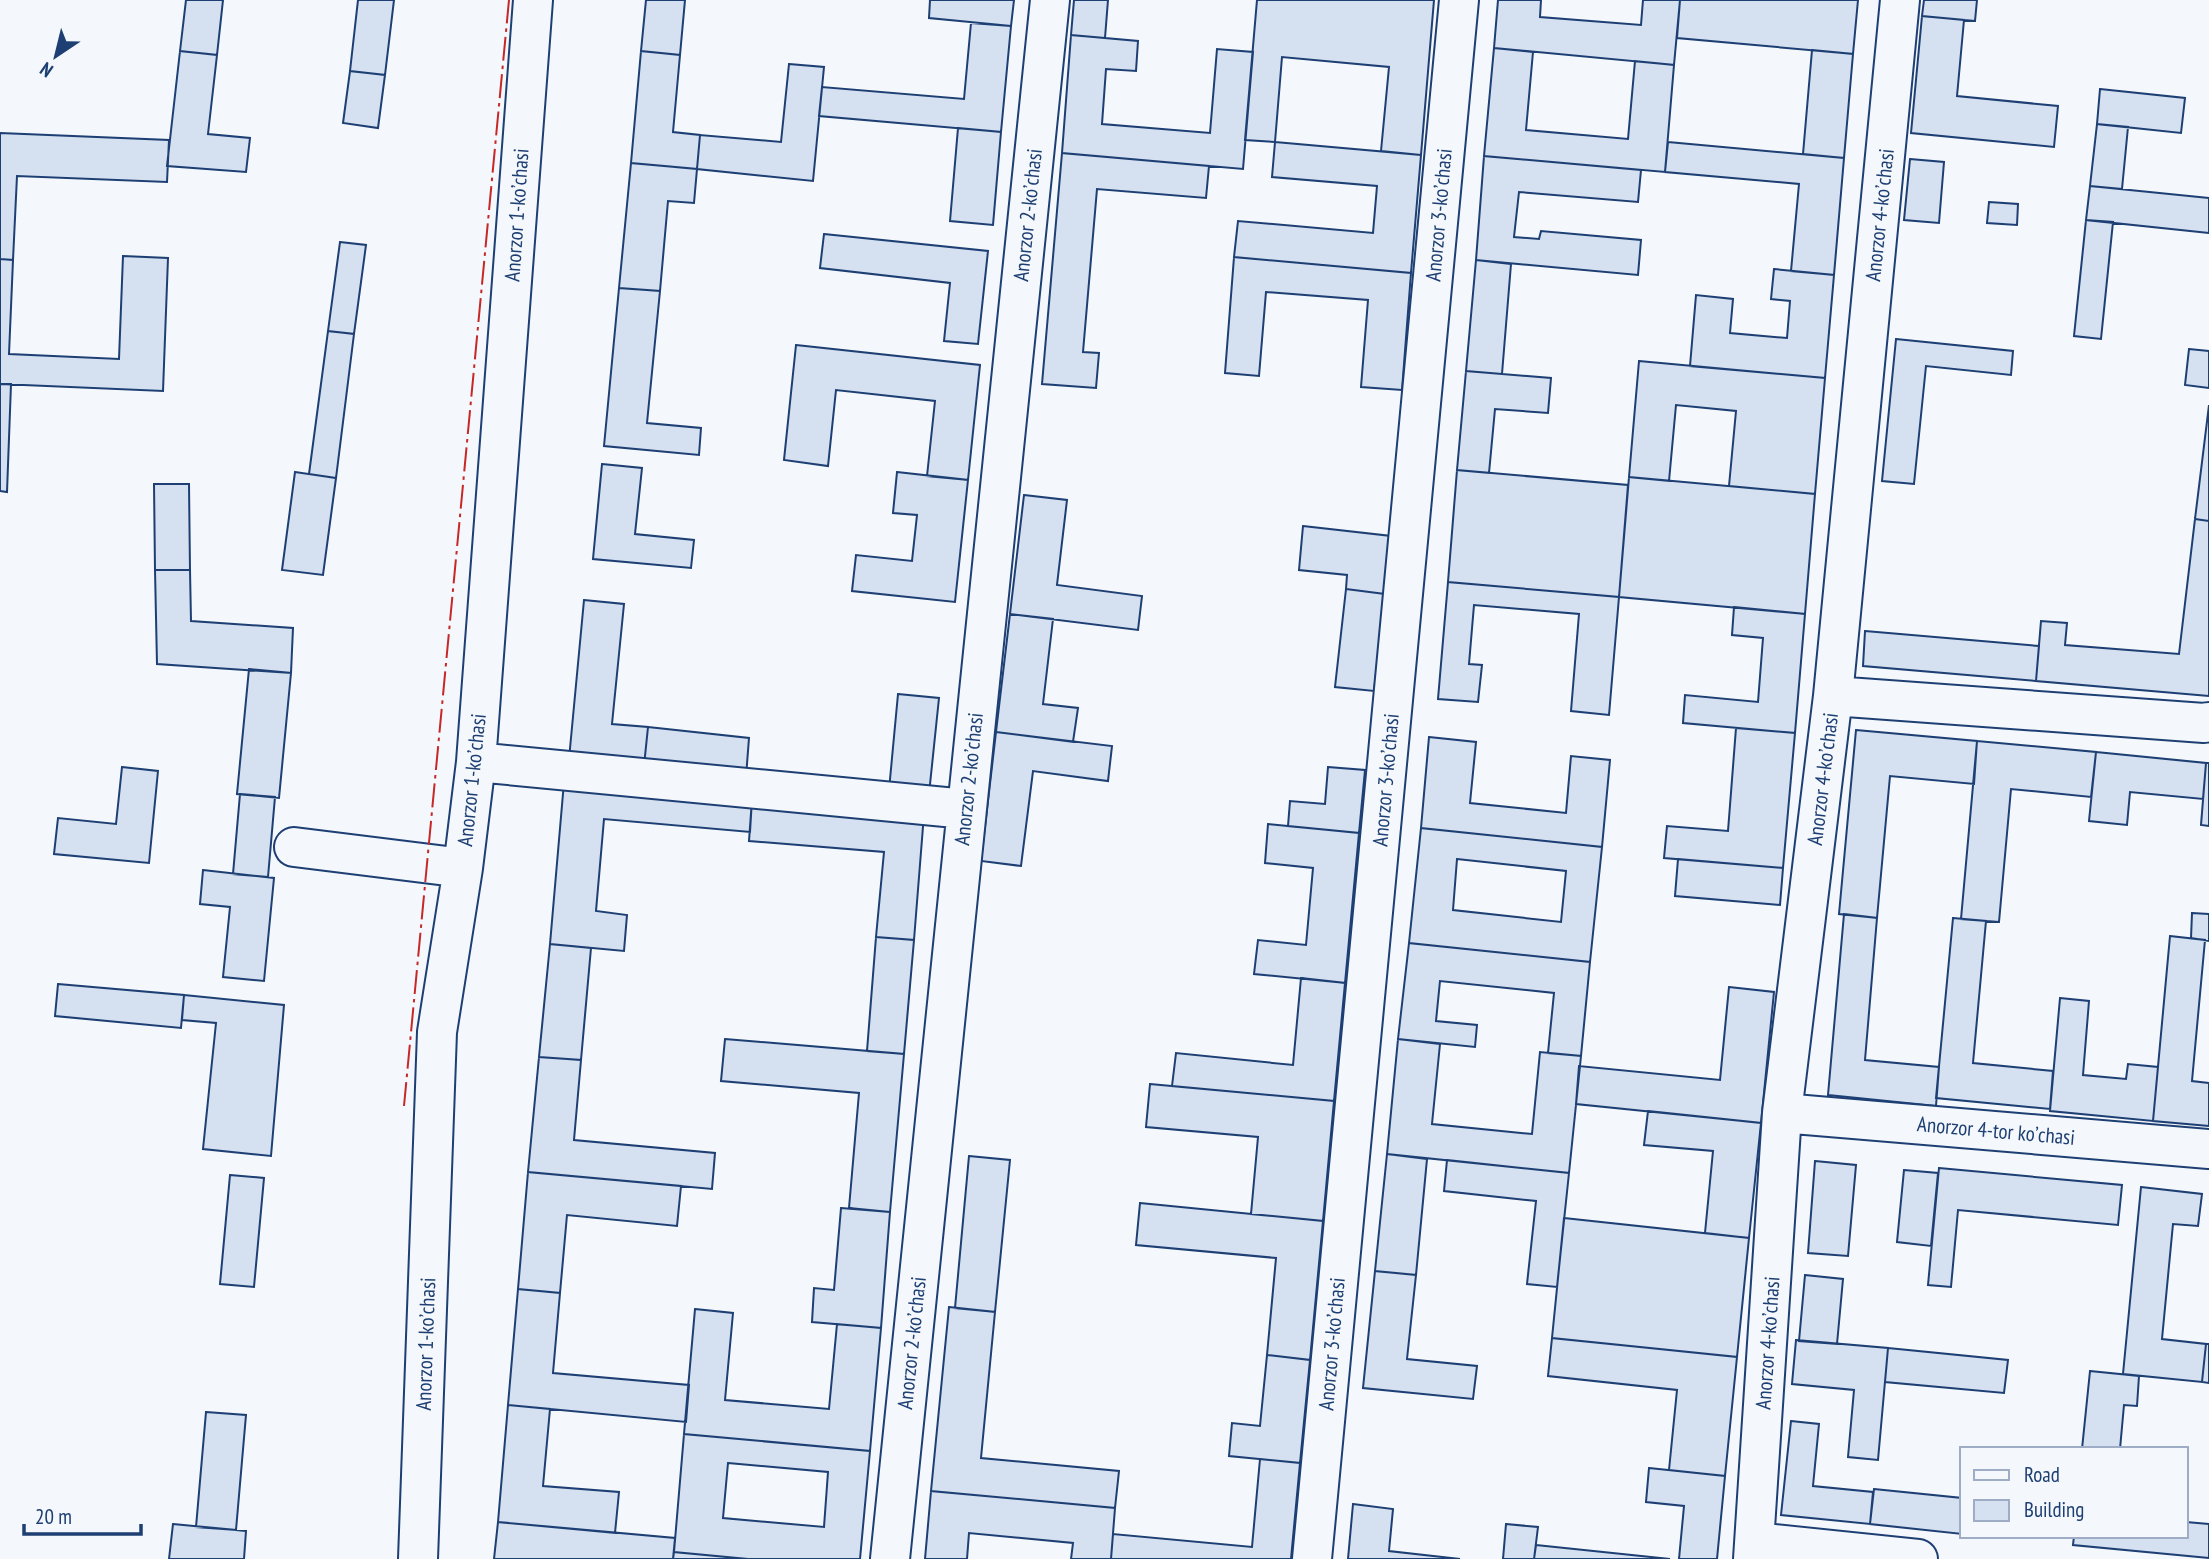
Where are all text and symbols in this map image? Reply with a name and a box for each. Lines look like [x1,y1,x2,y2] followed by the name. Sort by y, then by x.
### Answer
[21,21,91,91] north arrow
[35,57,57,83] text: N
[1007,147,1048,283] street label: Аnorzor 2-koʼchasi
[1419,147,1458,283] street label: Аnorzor 3-koʼchasi
[1859,147,1900,283] street label: Аnorzor 4-koʼchasi
[498,148,535,282] street label: Аnorzor 1-koʼchasi
[948,711,989,847] street label: Аnorzor 2-koʼchasi
[1801,711,1844,847] street label: Аnorzor 4-koʼchasi
[451,712,492,848] street label: Аnorzor 1-koʼchasi
[1366,712,1405,848] street label: Аnorzor 3-koʼchasi
[1916,1110,2076,1151] street label: Anorzor 4-tor koʼchasi
[891,1275,932,1411] street label: Аnorzor 2-koʼchasi
[1312,1276,1351,1412] street label: Аnorzor 3-koʼchasi
[1749,1276,1786,1410] street label: Аnorzor 4-koʼchasi
[410,1277,441,1411] street label: Аnorzor 1-koʼchasi
[1960,1447,2188,1538] legend
[2024,1461,2060,1488] text: Road
[24,1492,142,1536] scale bar
[2024,1496,2084,1523] text: Building
[35,1503,72,1530] text: 20 m

